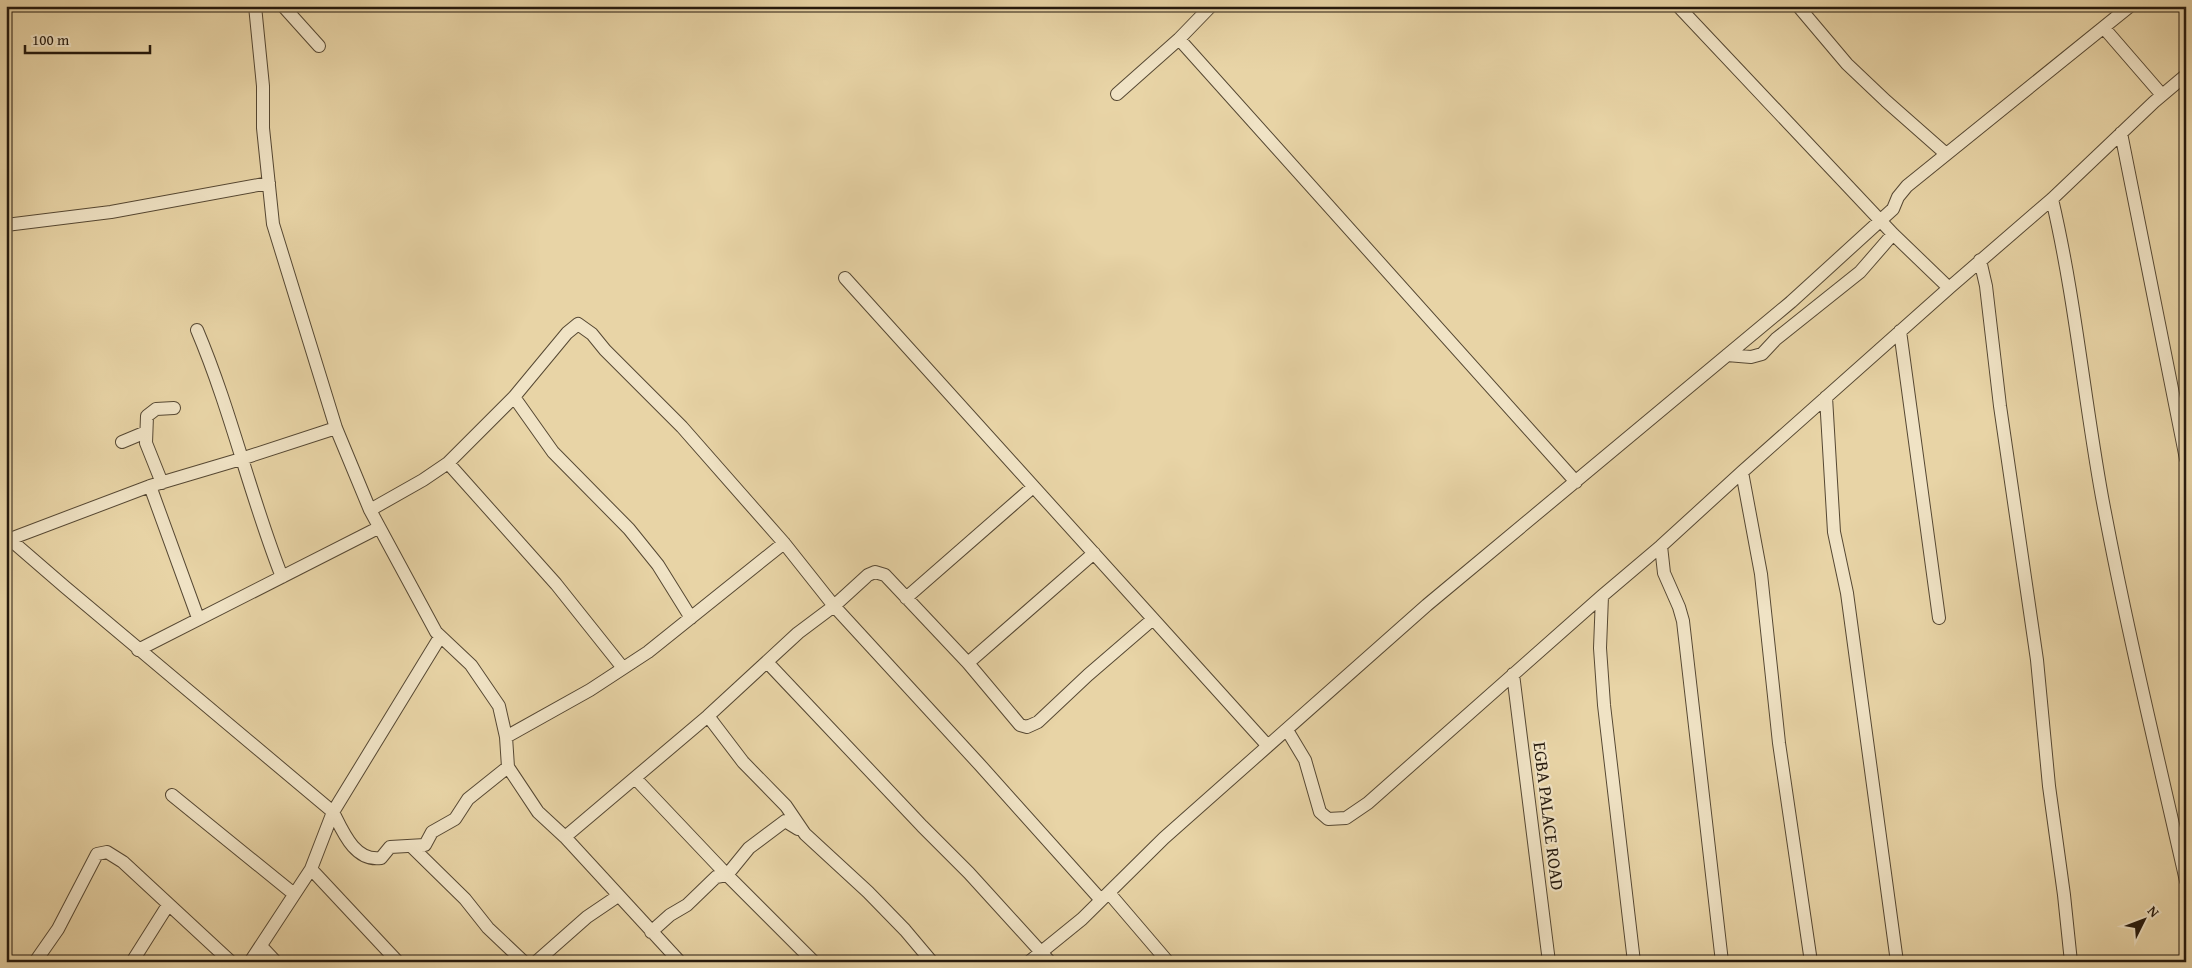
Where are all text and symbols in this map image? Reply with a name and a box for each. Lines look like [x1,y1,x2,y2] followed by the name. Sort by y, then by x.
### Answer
[25,22,150,54] scale bar
[32,29,70,50] text: 100 m
[1527,740,1571,892] street label: EGBA PALACE ROAD
[2120,896,2170,946] north arrow
[2143,901,2165,922] text: N

